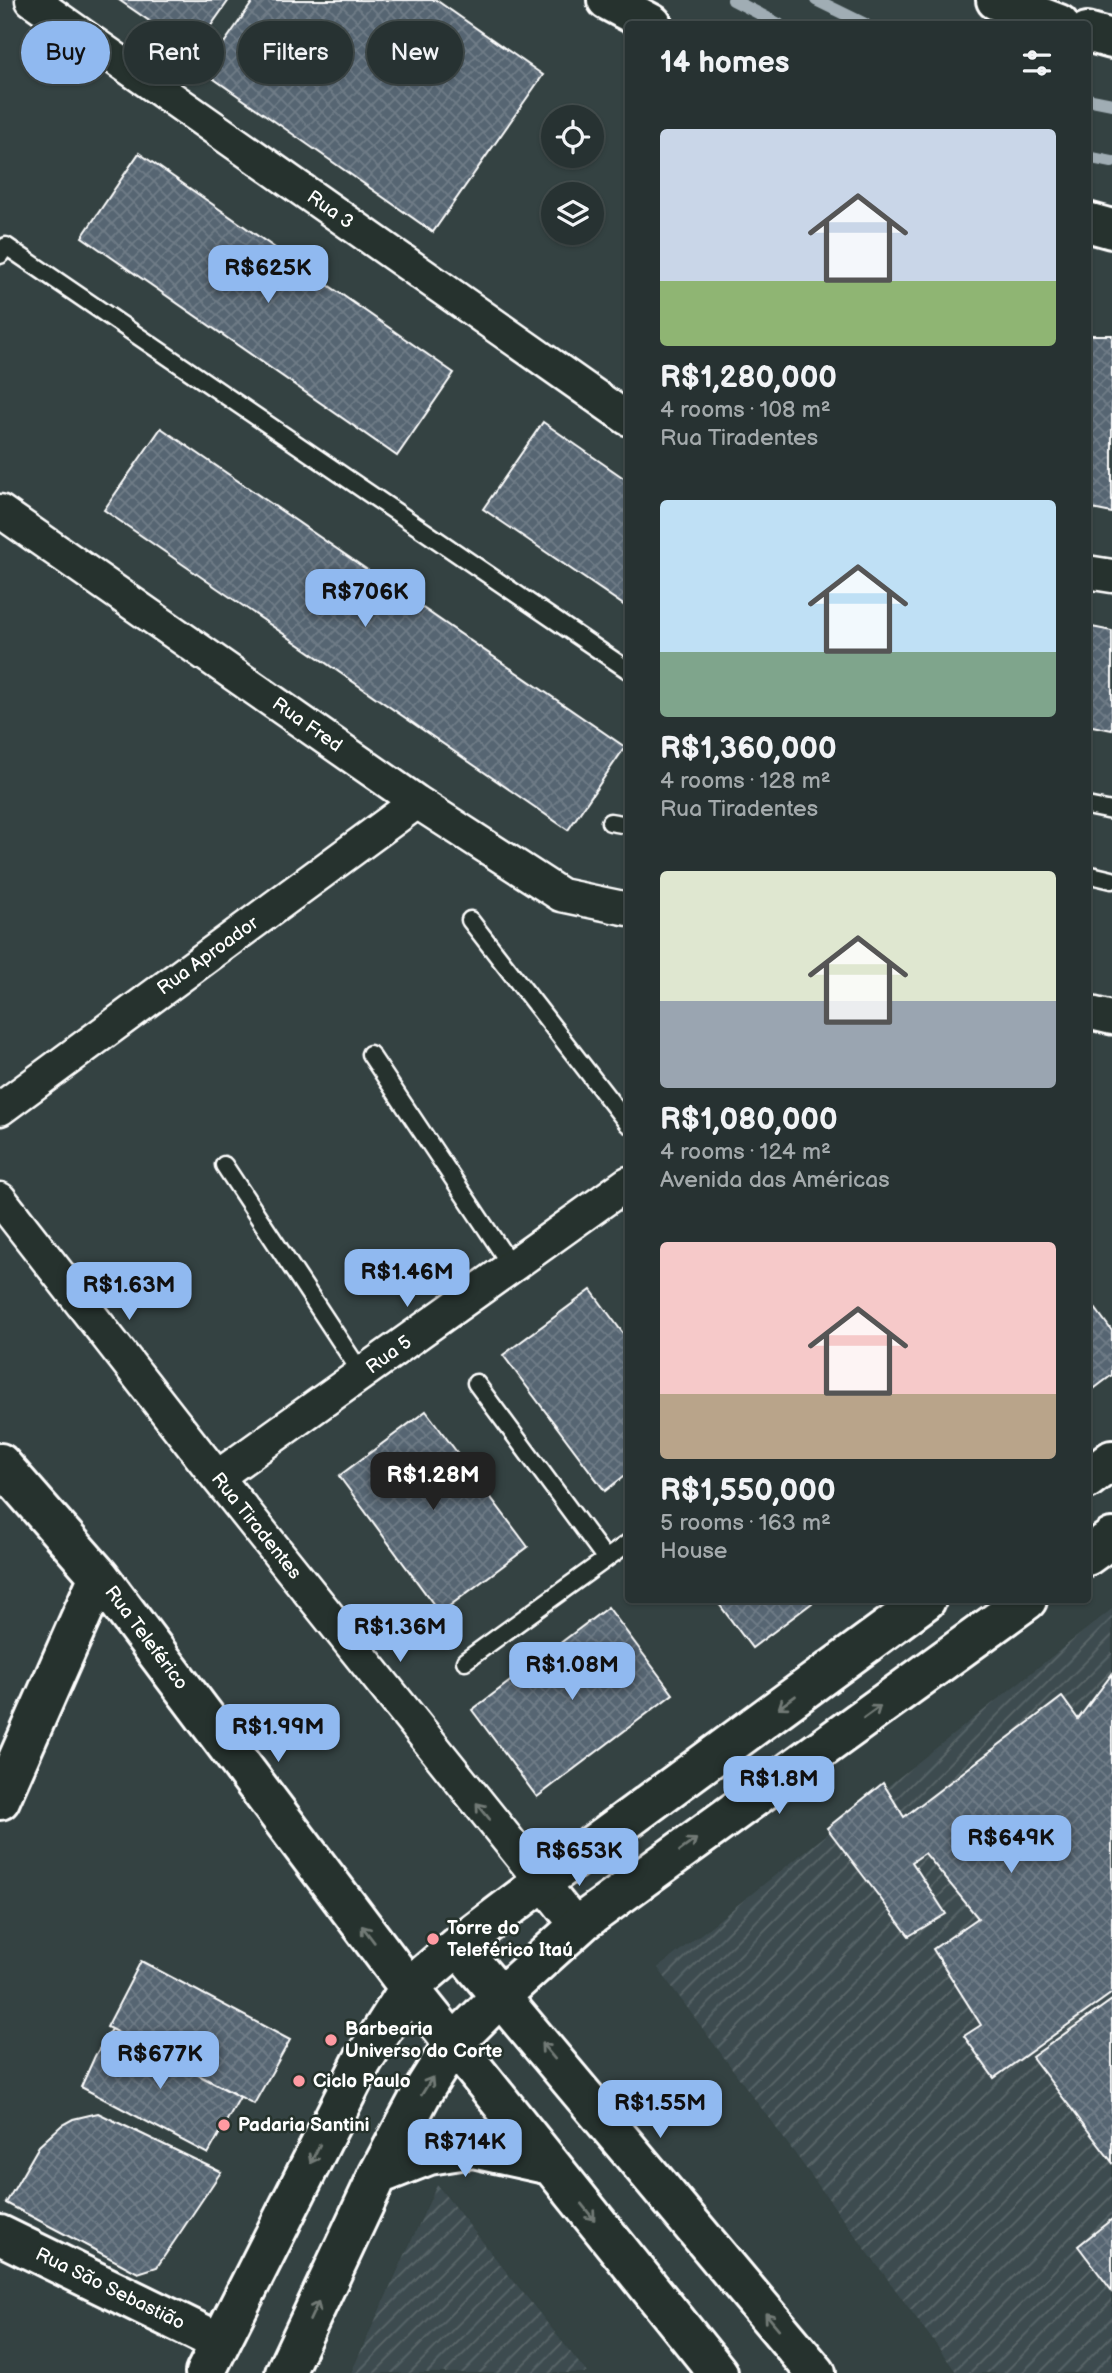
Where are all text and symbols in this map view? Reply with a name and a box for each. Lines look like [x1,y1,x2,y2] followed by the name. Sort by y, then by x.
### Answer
[21,21,110,84] chip: Buy
[124,21,224,84] chip: Rent
[238,21,353,84] chip: Filters
[367,21,463,84] chip: New
[1018,44,1056,82] icon: filters
[660,45,789,81] text: 14 homes
[541,105,604,245] map controls
[541,105,604,168] button: locate
[795,175,921,301] icon: home
[541,182,604,245] button: layers
[302,186,358,234] street label: Rua 3
[211,246,325,305] pin: R$625K
[224,254,312,282] text: R$625K
[660,360,837,396] text: R$1,280,000
[660,396,831,424] text: 4 rooms · 108 m²
[660,424,818,452] text: Rua Tiradentes
[795,546,921,672] icon: home
[308,570,422,629] pin: R$706K
[321,578,409,606] text: R$706K
[268,693,346,757] street label: Rua Fred
[660,731,837,767] text: R$1,360,000
[660,767,831,795] text: 4 rooms · 128 m²
[660,795,818,823] text: Rua Tiradentes
[153,911,264,1000] street label: Rua Aproador
[795,917,921,1043] icon: home
[660,1102,838,1138] text: R$1,080,000
[660,1138,831,1166] text: 4 rooms · 124 m²
[660,1166,890,1194] text: Avenida das Américas
[342,1250,472,1309] pin: R$1.46M
[361,1258,453,1286] text: R$1.46M
[64,1262,194,1322] pin: R$1.63M
[83,1271,175,1299] text: R$1.63M
[795,1288,921,1414] icon: home
[362,1331,416,1379] street label: Rua 5
[368,1452,498,1512] pin: R$1.28M
[386,1461,480,1489] text: R$1.28M
[206,1468,306,1584] street label: Rua Tiradentes
[660,1473,836,1509] text: R$1,550,000
[660,1509,831,1537] text: 5 rooms · 163 m²
[660,1537,727,1565] text: House
[99,1581,193,1695] street label: Rua Teleférico
[335,1604,465,1664] pin: R$1.36M
[354,1613,446,1641] text: R$1.36M
[507,1642,637,1702] pin: R$1.08M
[525,1651,619,1679] text: R$1.08M
[778,1695,797,1709] one-way arrow
[213,1704,343,1764] pin: R$1.99M
[862,1705,881,1719] one-way arrow
[232,1713,324,1741] text: R$1.99M
[722,1756,836,1816] pin: R$1.8M
[739,1765,819,1793] text: R$1.8M
[476,1802,491,1820] one-way arrow
[954,1815,1068,1875] pin: R$649K
[967,1824,1055,1852] text: R$649K
[522,1828,636,1888] pin: R$653K
[535,1837,623,1865] text: R$653K
[678,1838,697,1852] one-way arrow
[447,1917,573,1962] place label: Torre do Teleférico Itaú
[361,1924,376,1943] one-way arrow
[425,1931,441,1947] marker: Torre do Teleférico Itaú
[345,2018,503,2063] place label: Barbearia Universo do Corte
[103,2032,217,2091] pin: R$677K
[323,2032,339,2048] marker: Barbearia Universo do Corte
[117,2040,203,2068] text: R$677K
[540,2043,556,2061] one-way arrow
[313,2070,411,2093] place label: Ciclo Paulo
[291,2073,307,2089] marker: Ciclo Paulo
[420,2076,434,2096] one-way arrow
[595,2080,725,2140] pin: R$1.55M
[614,2089,706,2117] text: R$1.55M
[238,2114,370,2137] place label: Padaria Santini
[216,2117,232,2133] marker: Padaria Santini
[408,2120,522,2179] pin: R$714K
[424,2128,506,2156] text: R$714K
[307,2143,321,2164] one-way arrow
[580,2202,595,2221] one-way arrow
[32,2243,188,2335] street label: Rua São Sebastião
[308,2301,321,2322] one-way arrow
[764,2312,780,2330] one-way arrow

